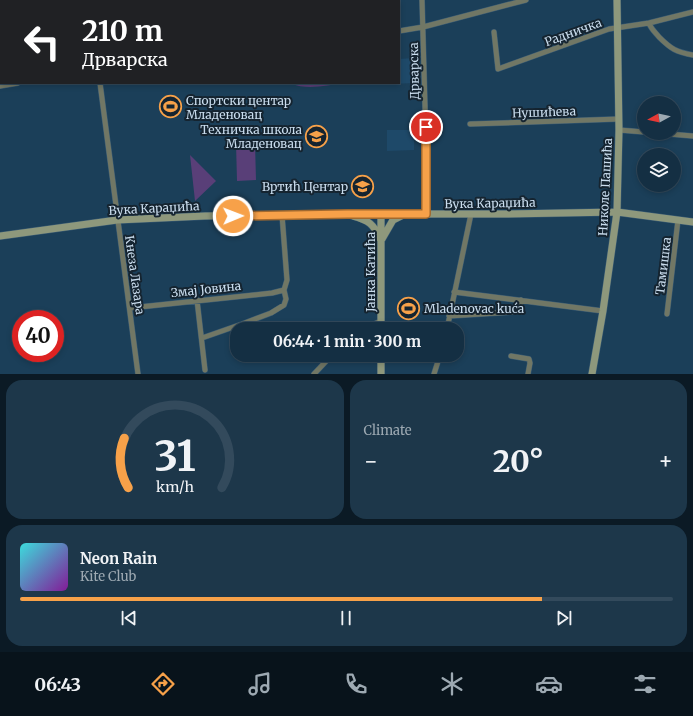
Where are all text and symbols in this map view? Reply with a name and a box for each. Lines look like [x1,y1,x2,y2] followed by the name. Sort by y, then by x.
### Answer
[82,13,163,49] text: 210 m
[542,15,604,49] street label: Радничка
[16,16,68,68] icon: left
[406,42,422,100] street label: Дрварска
[82,48,168,71] text: Дрварска
[186,93,291,122] place label: Спортски центар Младеновац
[158,94,184,120] sports icon: Спортски центар Младеновац
[637,96,681,140] north arrow
[637,96,681,192] map controls
[512,103,577,121] street label: Нушићева
[409,110,443,144] pin
[415,116,437,138] icon: arrive
[200,122,303,151] place label: Техничка школа Младеновац
[304,123,330,149] school or university icon: Техничка школа Младеновац
[595,137,615,236] street label: Николе Пашића
[637,148,681,192] button: layers
[350,173,376,199] school or university icon: Вртић Центар
[262,179,348,194] place label: Вртић Центар
[212,195,254,237] position arrow
[444,195,536,211] street label: Вука Караџића
[108,198,200,218] street label: Вука Караџића
[363,231,378,313] street label: Јанка Катића
[122,234,148,316] street label: Кнеза Лазара
[652,236,674,296] street label: Тамишка
[170,278,242,300] street label: Змај Јовина
[396,295,422,321] sports icon: Mladenovac kuća
[424,301,525,316] place label: Mladenovac kuća
[12,310,64,362] speed limit sign: 40
[273,332,421,351] text: 06:44 · 1 min · 300 m
[364,422,412,439] text: Climate
[154,429,196,481] text: 31
[493,442,544,480] text: 20°
[364,447,378,475] text: −
[658,447,673,475] text: +
[156,477,194,495] text: km/h
[80,549,157,568] text: Neon Rain
[80,568,136,585] text: Kite Club
[118,607,140,629] icon: previous
[335,607,357,629] icon: pause
[553,607,575,629] icon: next
[149,670,177,698] icon: directions
[246,670,274,698] icon: music
[342,670,370,698] icon: phone
[438,670,466,698] icon: climate
[535,670,563,698] icon: car
[631,670,659,698] icon: filters
[34,673,81,696] text: 06:43

